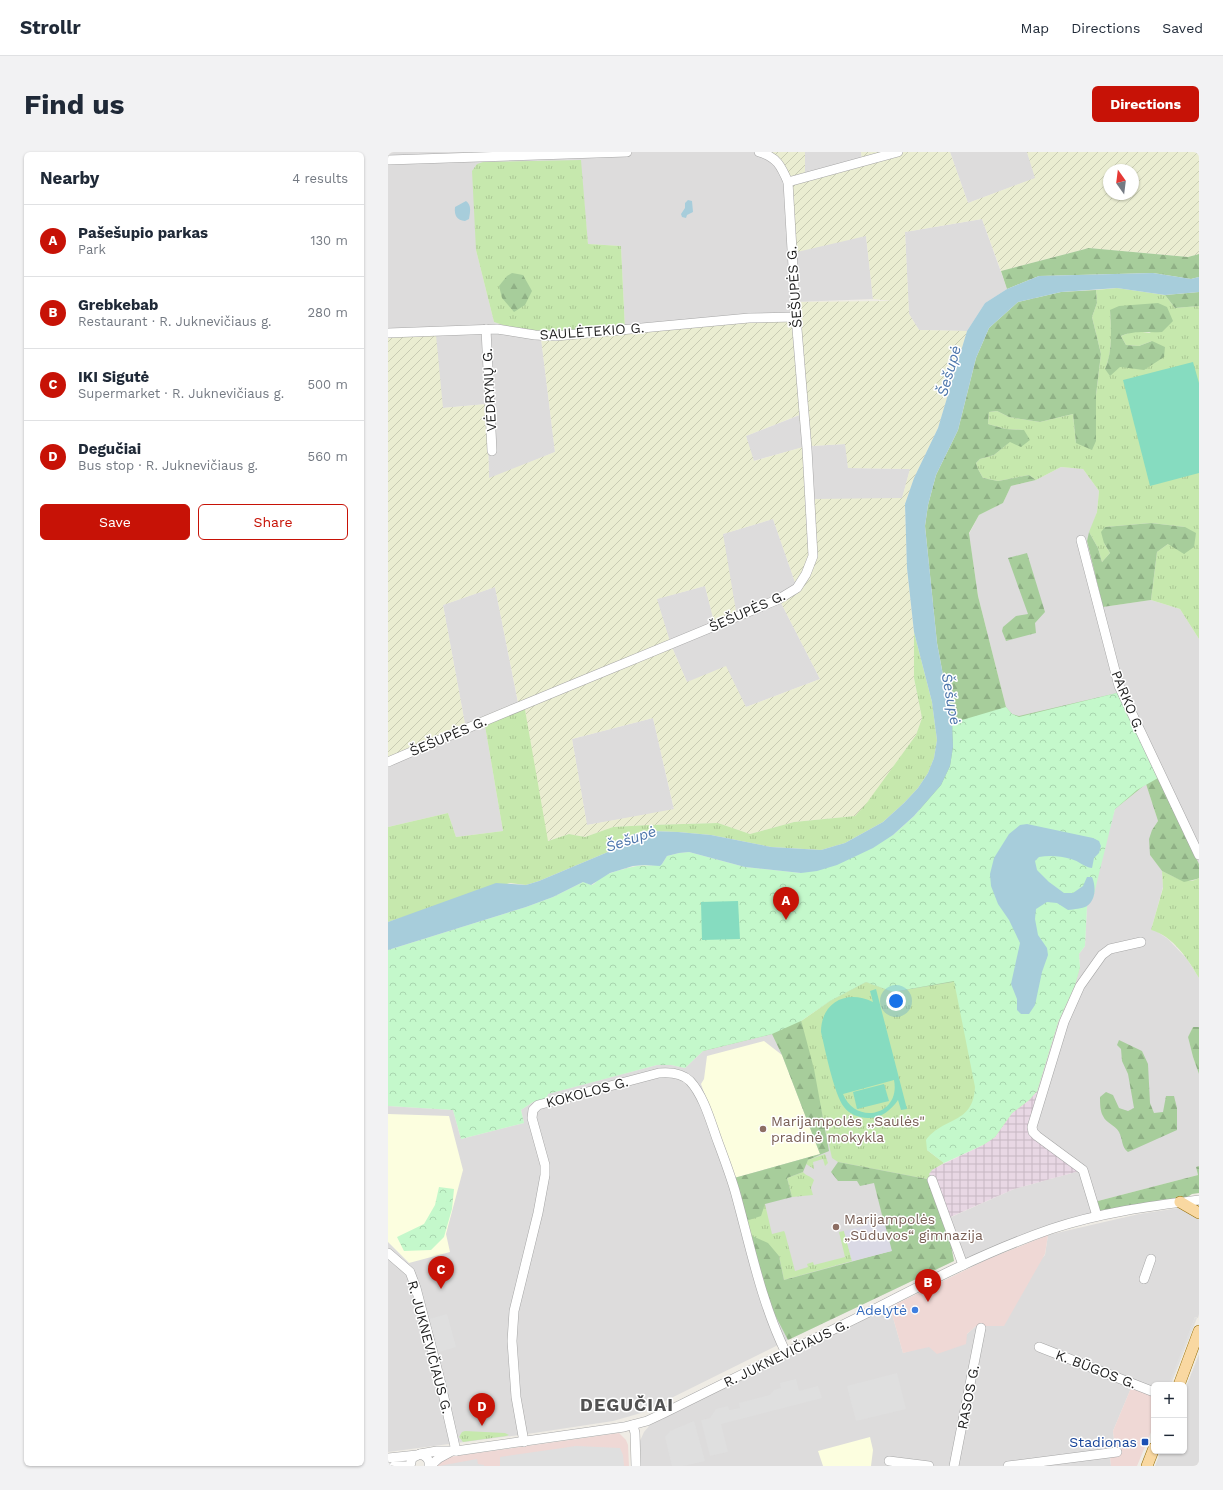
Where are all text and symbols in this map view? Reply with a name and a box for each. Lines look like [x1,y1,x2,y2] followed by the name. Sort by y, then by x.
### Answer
[20,16,81,39] text: Strollr
[1021,20,1049,36] text: Map
[1071,20,1140,36] text: Directions
[1162,20,1203,36] text: Saved
[1092,86,1199,122] button: Directions
[24,88,124,121] text: Find us
[1103,164,1139,200] north arrow
[40,168,99,188] text: Nearby
[292,171,348,186] text: 4 results
[78,224,208,242] text: Pašešupio parkas
[49,233,57,248] text: A
[310,233,348,248] text: 130 m
[78,242,106,257] text: Park
[783,246,805,328] street label: ŠEŠUPĖS G.
[78,296,158,314] text: Grebkebab
[49,305,57,320] text: B
[308,305,348,320] text: 280 m
[78,314,272,329] text: Restaurant · R. Juknevičiaus g.
[539,319,645,343] street label: SAULĖTEKIO G.
[932,343,965,399] water label: Šešupė
[479,348,499,432] street label: VĖDRYNŲ G.
[78,368,149,386] text: IKI Sigutė
[49,377,57,392] text: C
[307,377,348,392] text: 500 m
[78,386,284,401] text: Supermarket · R. Juknevičiaus g.
[78,440,141,458] text: Degučiai
[48,449,58,464] text: D
[308,449,348,464] text: 560 m
[78,458,258,473] text: Bus stop · R. Juknevičiaus g.
[40,504,190,540] button: Save
[198,504,348,540] button: Share
[706,587,788,635] street label: ŠEŠUPĖS G.
[1109,668,1147,734] street label: PARKO G.
[938,671,965,726] water label: Šešupė
[407,713,489,759] street label: ŠEŠUPĖS G.
[603,821,659,856] water label: Šešupė
[773,887,799,920] pin: A
[886,991,906,1011] your location
[544,1073,630,1111] street label: KOKOLOS G.
[771,1113,925,1145] place label: Marijampolės ,,Saulės" pradinė mokykla
[758,1124,768,1134] marker: Marijampolės ,,Saulės" pradinė mokykla
[844,1211,983,1243] place label: Marijampolės „Sūduvos“ gimnazija
[831,1222,841,1232] marker: Marijampolės „Sūduvos“ gimnazija
[428,1256,454,1289] pin: C
[915,1269,941,1302] pin: B
[405,1279,455,1415] street label: R. JUKNEVIČIAUS G.
[856,1302,907,1318] place label: Adelytė
[910,1305,920,1315] marker: Adelytė
[721,1316,851,1390] street label: R. JUKNEVIČIAUS G.
[1053,1346,1139,1392] street label: K. BŪGOS G.
[954,1363,982,1431] street label: RASOS G.
[1151,1382,1187,1454] map controls
[1151,1382,1187,1418] button: +
[469,1393,495,1426] pin: D
[580,1394,674,1415] district label: DEGUČIAI
[1151,1418,1187,1454] button: −
[1069,1434,1137,1450] place label: Stadionas
[1140,1437,1150,1447] marker: Stadionas

